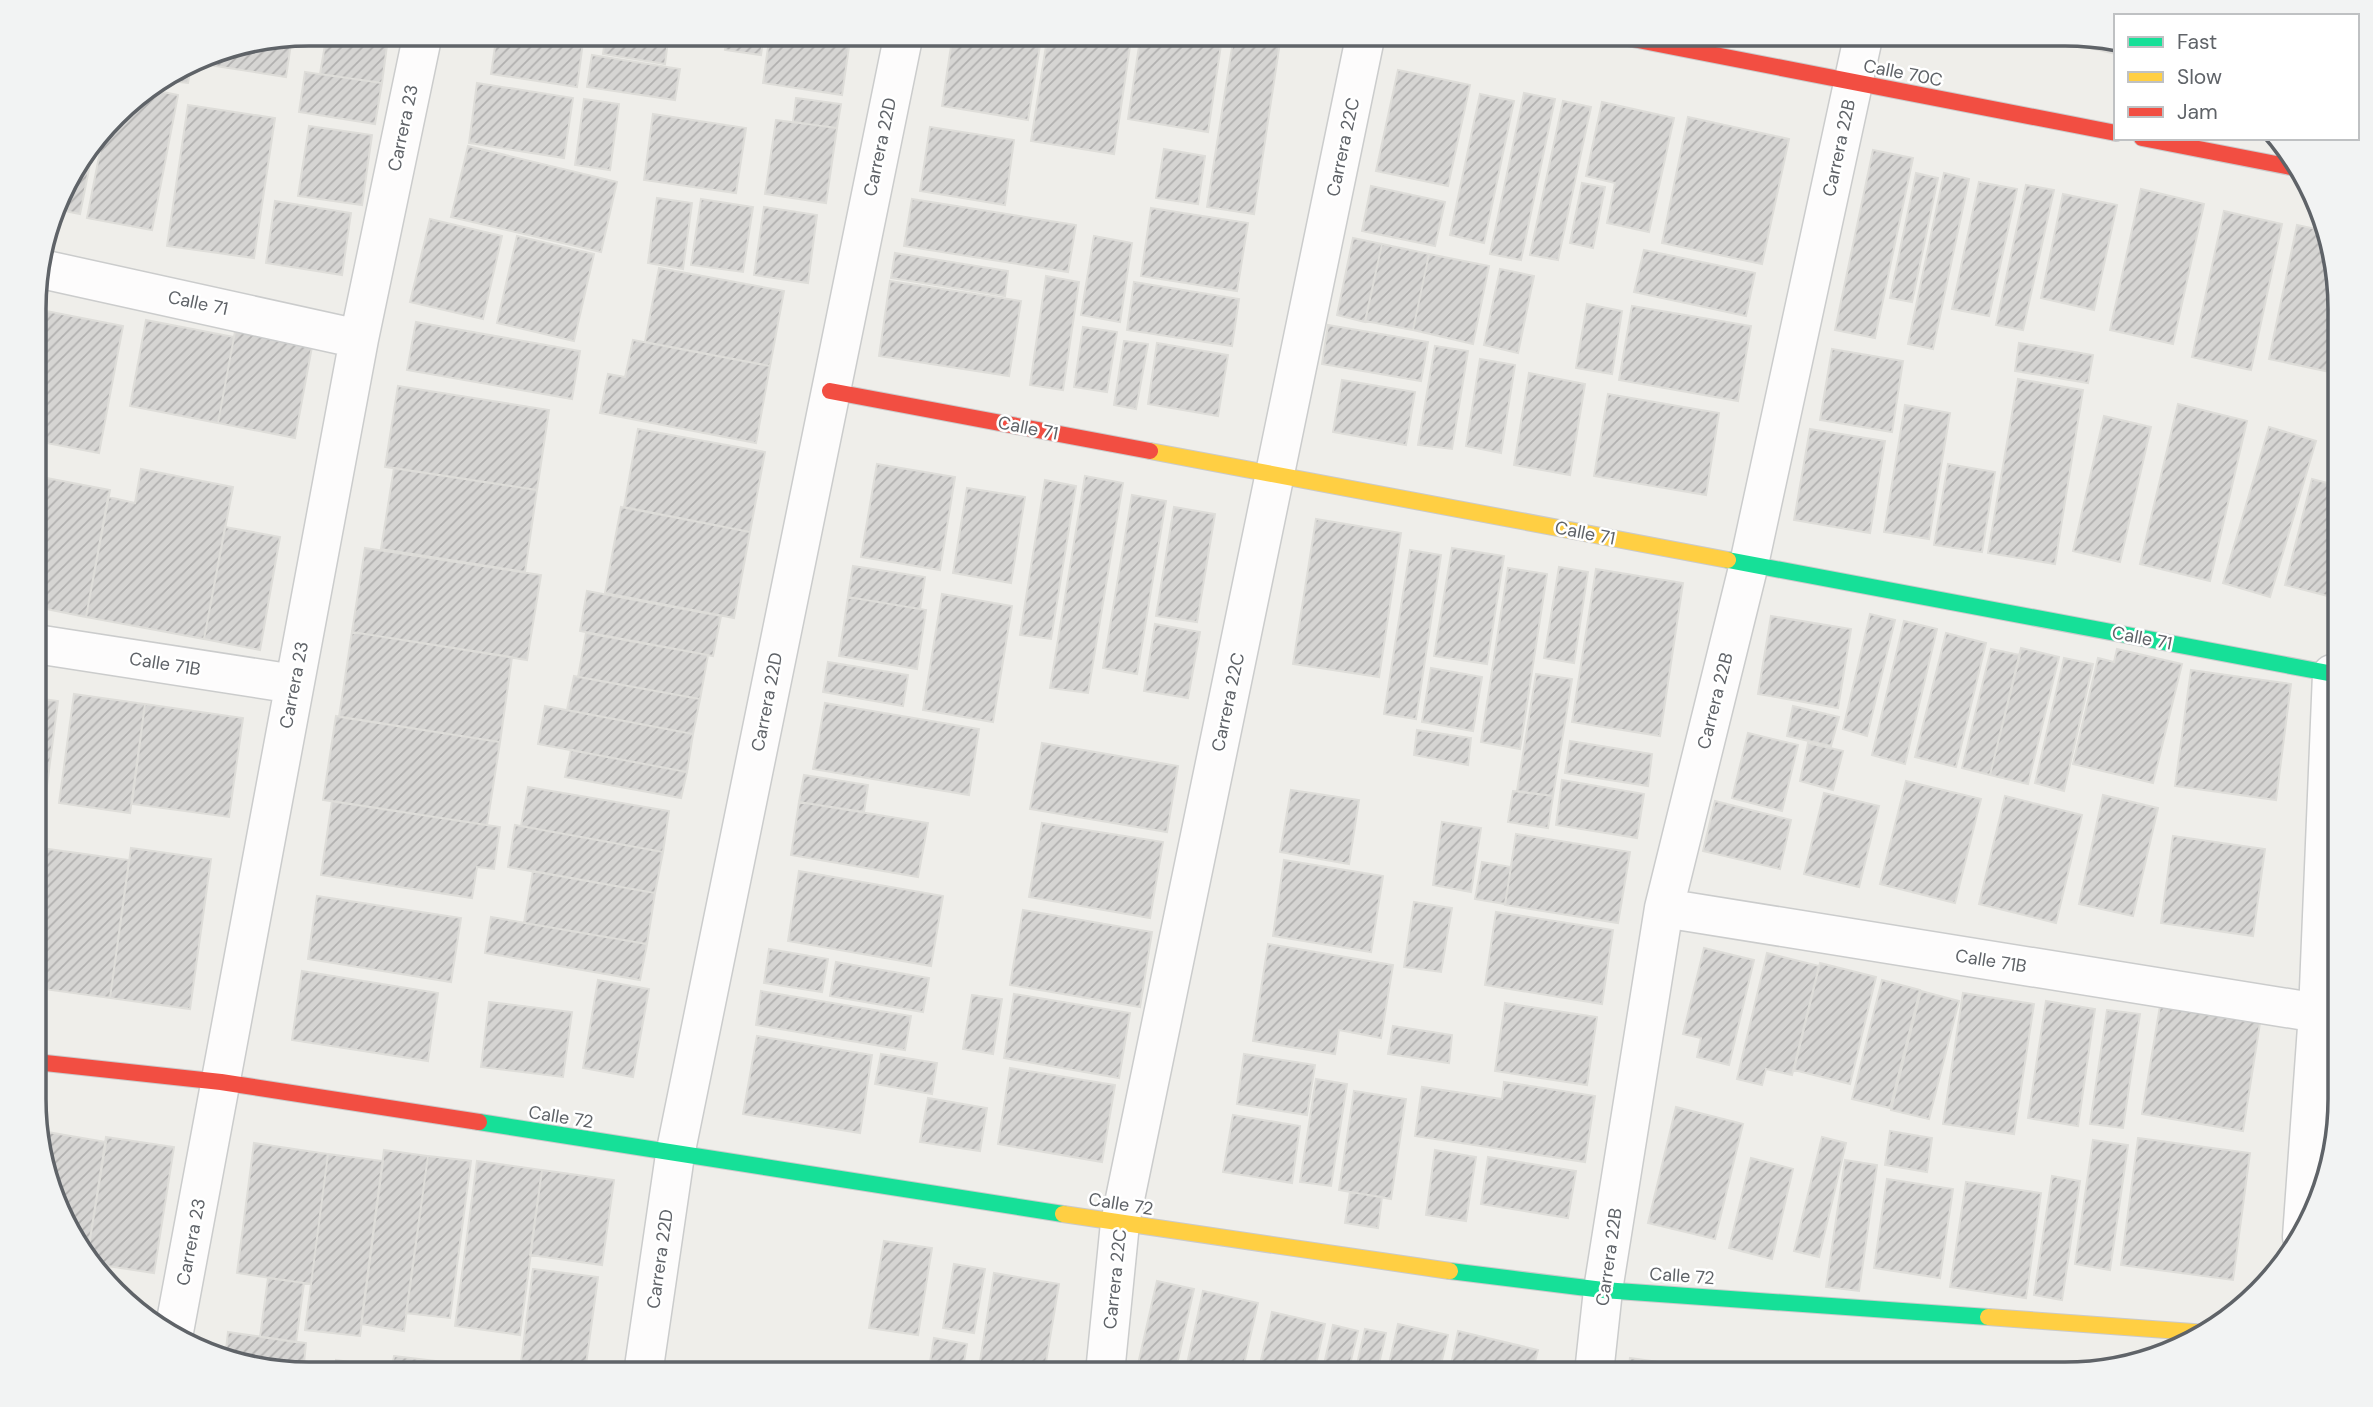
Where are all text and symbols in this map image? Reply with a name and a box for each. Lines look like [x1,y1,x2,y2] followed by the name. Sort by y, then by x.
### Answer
[2114,14,2359,140] legend
[2177,28,2217,56] text: Fast
[1861,54,1945,92] street label: Calle 70C
[2177,63,2222,91] text: Slow
[382,82,424,174] street label: Carrera 23
[858,95,902,199] street label: Carrera 22D
[1321,95,1365,199] street label: Carrera 22C
[1817,97,1861,199] street label: Carrera 22B
[2177,98,2218,126] text: Jam
[166,285,230,321] street label: Calle 71
[996,410,1060,446] street label: Calle 71
[1553,515,1617,551] street label: Calle 71
[2110,620,2174,656] street label: Calle 71
[274,639,314,731] street label: Carrera 23
[128,647,203,681] street label: Calle 71B
[746,650,788,754] street label: Carrera 22D
[1206,650,1250,754] street label: Carrera 22C
[1691,650,1739,752] street label: Carrera 22B
[1954,944,2029,978] street label: Calle 71B
[527,1100,595,1134] street label: Calle 72
[1087,1187,1155,1221] street label: Calle 72
[171,1196,211,1288] street label: Carrera 23
[1590,1206,1628,1308] street label: Carrera 22B
[641,1208,679,1310] street label: Carrera 22D
[1098,1228,1132,1330] street label: Carrera 22C
[1649,1262,1715,1290] street label: Calle 72

